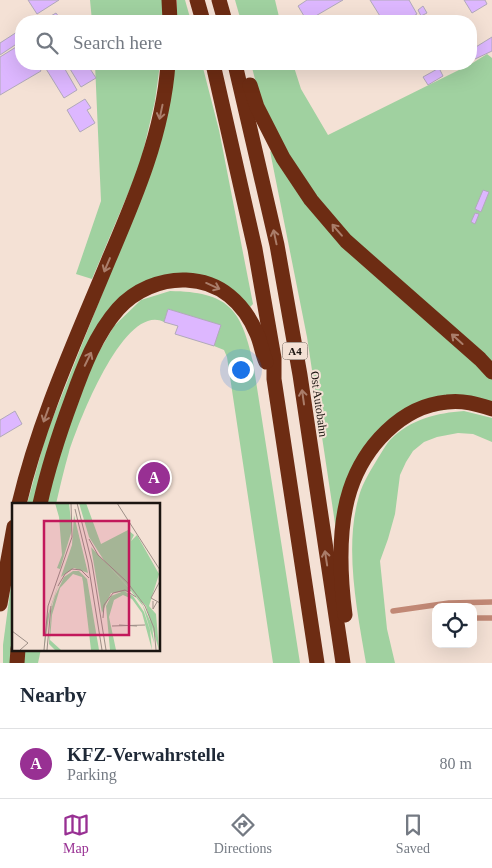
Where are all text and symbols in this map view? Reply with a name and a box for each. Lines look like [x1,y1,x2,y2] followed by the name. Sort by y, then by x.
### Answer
[15,15,477,70] search box
[33,29,61,57] icon: search
[73,32,162,53] text: Search here
[156,103,165,119] one-way arrow
[331,223,342,236] one-way arrow
[270,230,279,246] one-way arrow
[101,257,111,272] one-way arrow
[205,282,220,292] one-way arrow
[450,333,463,344] one-way arrow
[282,342,308,360] road number: A4
[84,352,93,367] one-way arrow
[228,357,254,383] your location
[307,370,331,438] street label: Ost Autobahn
[298,390,308,406] one-way arrow
[41,407,50,423] one-way arrow
[138,459,170,497] pin: A
[12,503,160,650] inset map
[321,550,331,566] one-way arrow
[432,603,477,648] map controls
[432,603,477,648] button: locate
[20,683,87,707] text: Nearby
[67,744,225,765] text: KFZ-Verwahrstelle
[30,755,42,772] text: A
[440,755,472,772] text: 80 m
[67,766,117,783] text: Parking
[62,811,90,857] tab: Map
[214,811,272,857] tab: Directions
[396,811,430,857] tab: Saved

